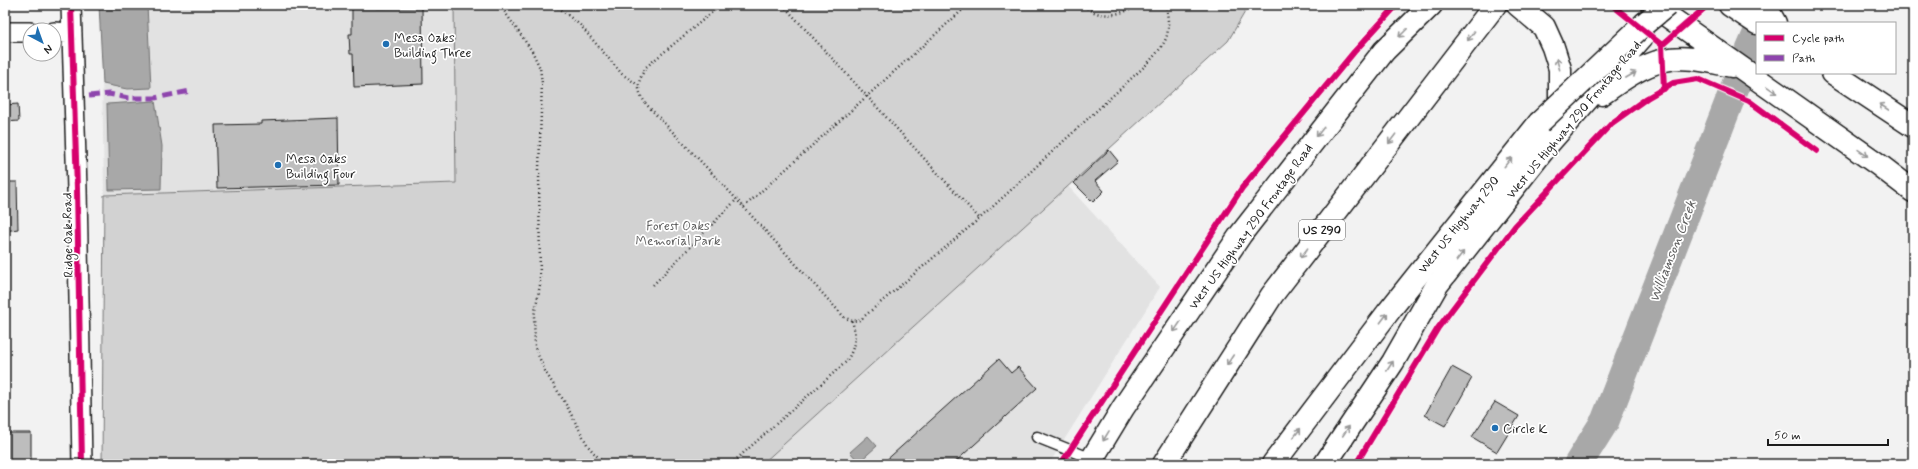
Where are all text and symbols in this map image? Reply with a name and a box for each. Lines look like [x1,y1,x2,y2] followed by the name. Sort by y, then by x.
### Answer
[22,22,62,62] north arrow
[1756,22,1896,74] legend
[1398,28,1408,38] one-way arrow
[394,30,472,64] place label: Mesa Oaks Building Three
[1467,30,1475,41] one-way arrow
[1792,31,1844,47] text: Cycle path
[1503,38,1646,203] street label: West US Highway 290 Frontage Road
[381,39,391,49] marker: Mesa Oaks Building Three
[41,41,55,56] text: N
[1792,51,1815,67] text: Path
[1554,57,1561,70] one-way arrow
[1625,71,1637,79] one-way arrow
[1766,86,1777,94] one-way arrow
[1879,103,1890,111] one-way arrow
[1315,126,1324,137] one-way arrow
[1388,134,1396,145] one-way arrow
[1185,141,1318,314] street label: West US Highway 290 Frontage Road
[1857,149,1868,157] one-way arrow
[286,151,356,185] place label: Mesa Oaks Building Four
[1504,156,1513,167] one-way arrow
[273,160,283,170] marker: Mesa Oaks Building Four
[1415,173,1505,278] street label: West US Highway 290
[59,192,79,278] street label: Ridge Oak Road
[1645,198,1701,305] water label: Williamson Creek
[636,218,721,250] park label: Forest Oaks Memorial Park
[1299,220,1345,240] road number: US 290
[1300,248,1308,259] one-way arrow
[1455,251,1464,262] one-way arrow
[1380,313,1388,324] one-way arrow
[1173,321,1181,332] one-way arrow
[1226,354,1234,366] one-way arrow
[1386,360,1395,371] one-way arrow
[1503,421,1548,438] place label: Circle K
[1768,421,1888,447] scale bar
[1490,423,1500,433] marker: Circle K
[1342,426,1350,437] one-way arrow
[1293,427,1301,438] one-way arrow
[1774,428,1801,444] text: 50 m
[1101,430,1109,442] one-way arrow

